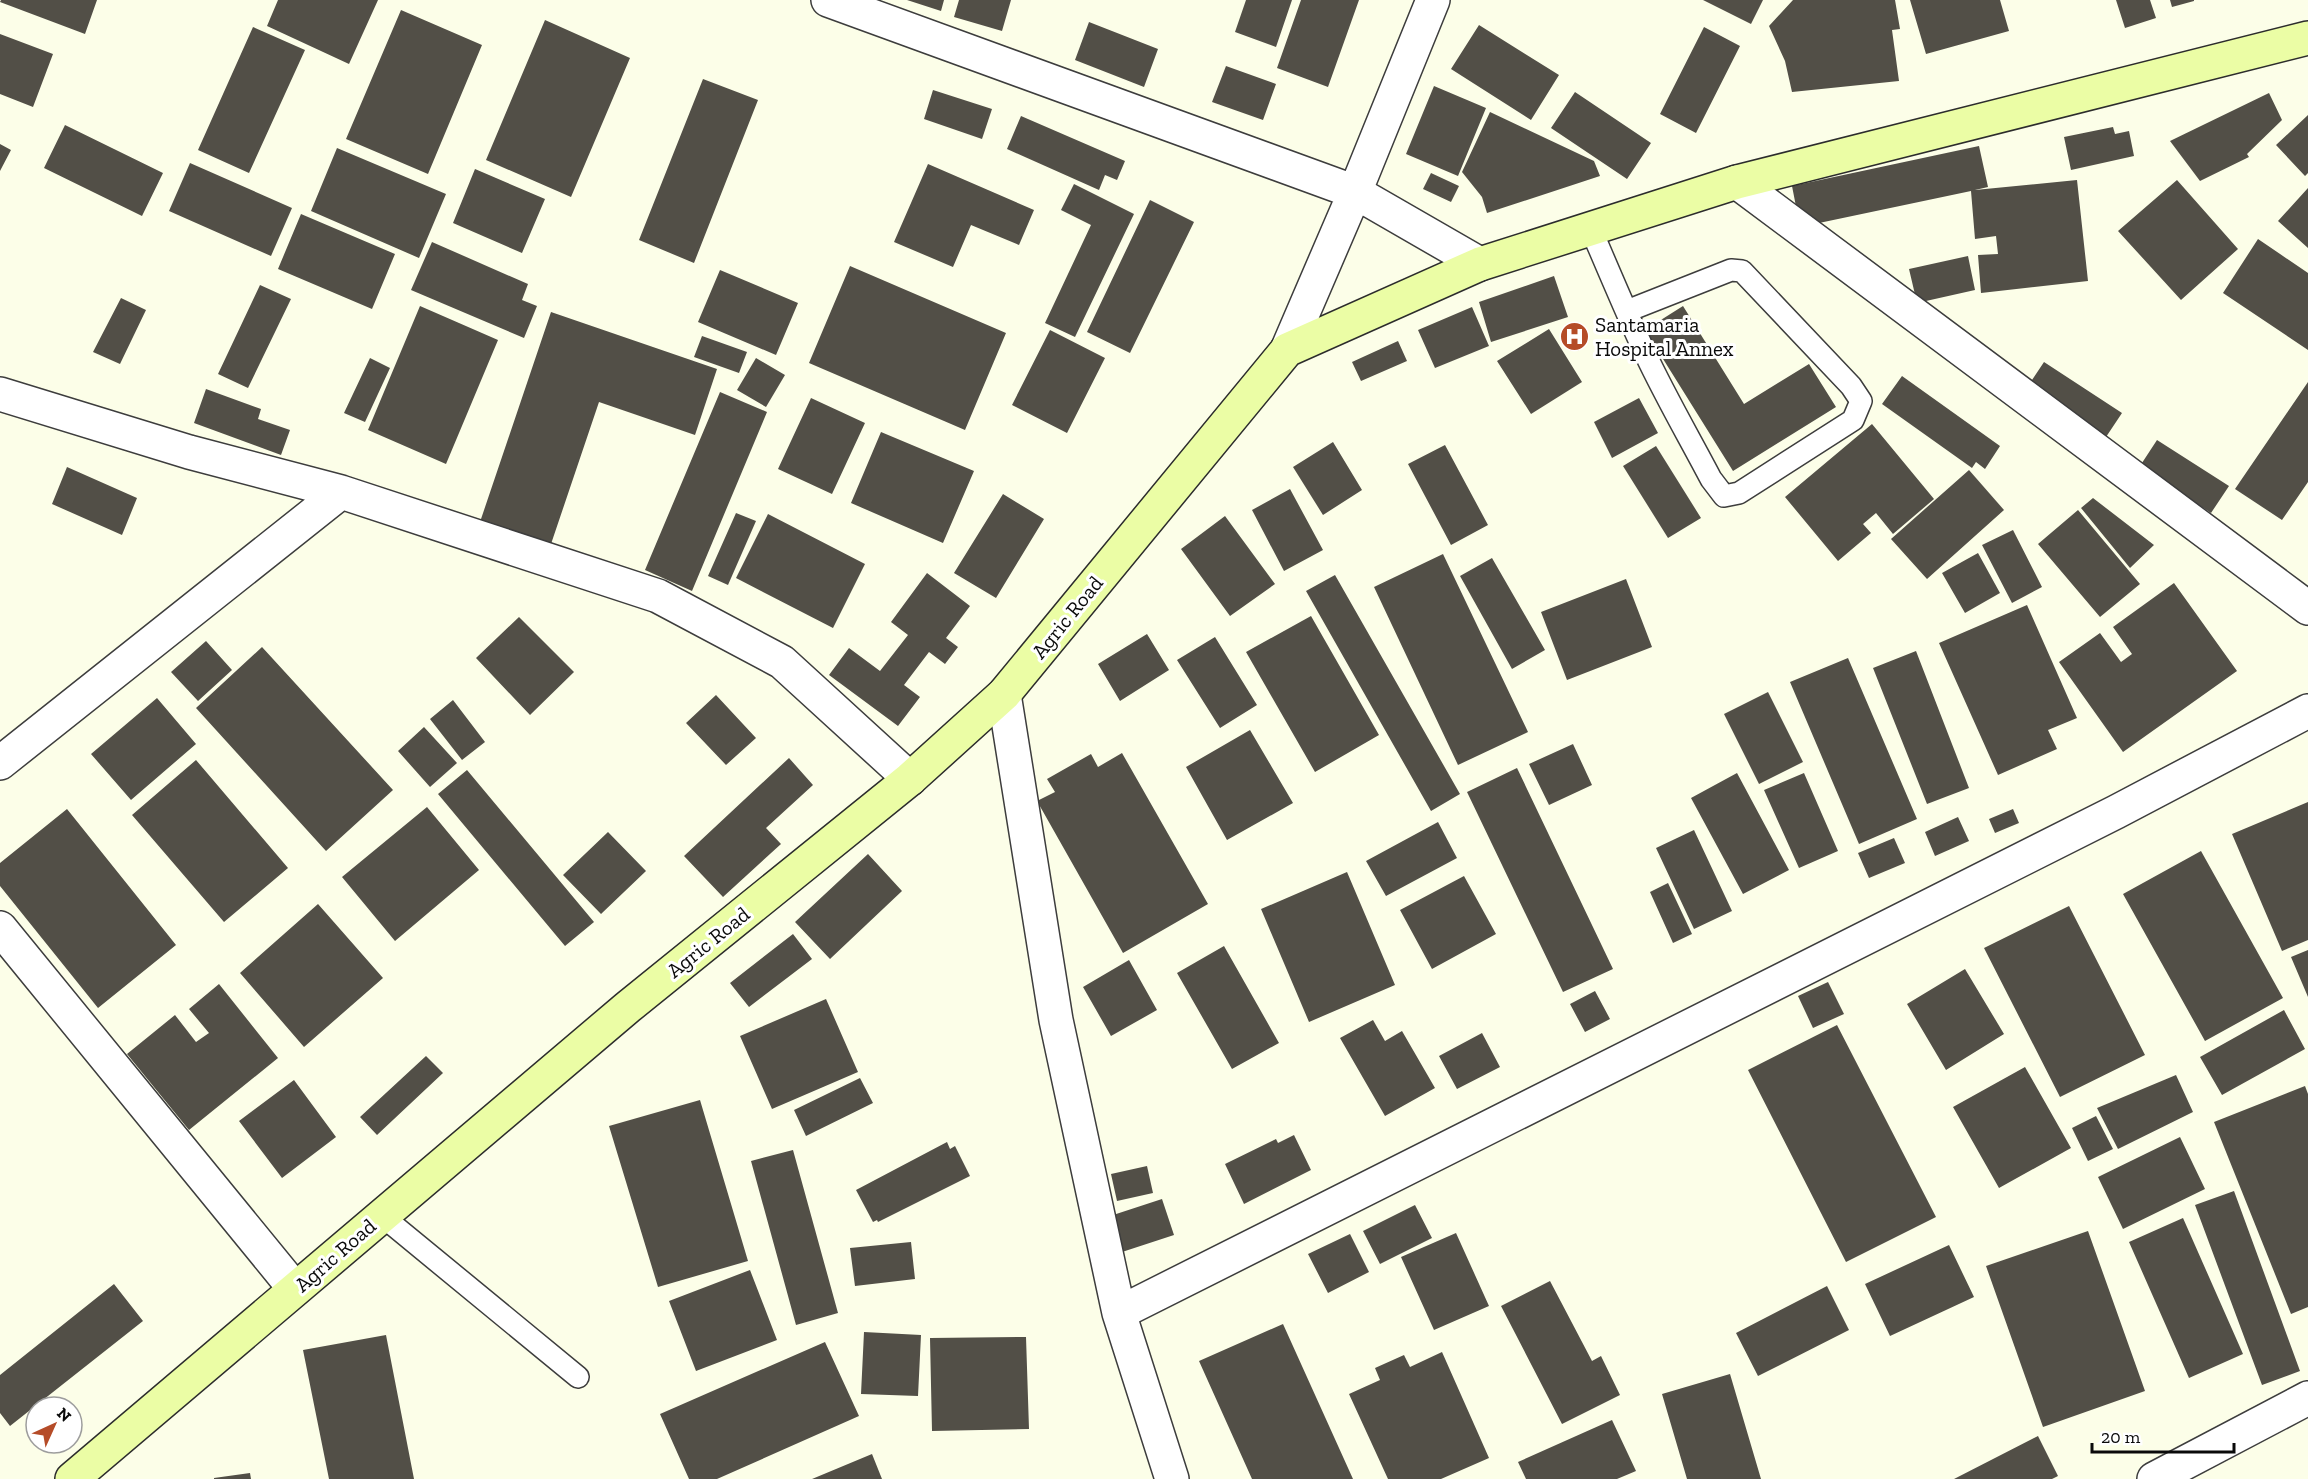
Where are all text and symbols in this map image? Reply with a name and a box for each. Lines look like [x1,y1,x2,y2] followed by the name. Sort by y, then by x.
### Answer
[1595,312,1734,361] place label: Santamaria Hospital Annex
[1558,320,1590,352] hospital icon: Santamaria Hospital Annex
[1026,570,1108,663] street label: Agric Road
[662,901,755,983] street label: Agric Road
[289,1213,381,1297] street label: Agric Road
[24,1395,84,1455] north arrow
[53,1404,75,1426] text: N
[2092,1416,2234,1454] scale bar
[2101,1426,2141,1448] text: 20 m

